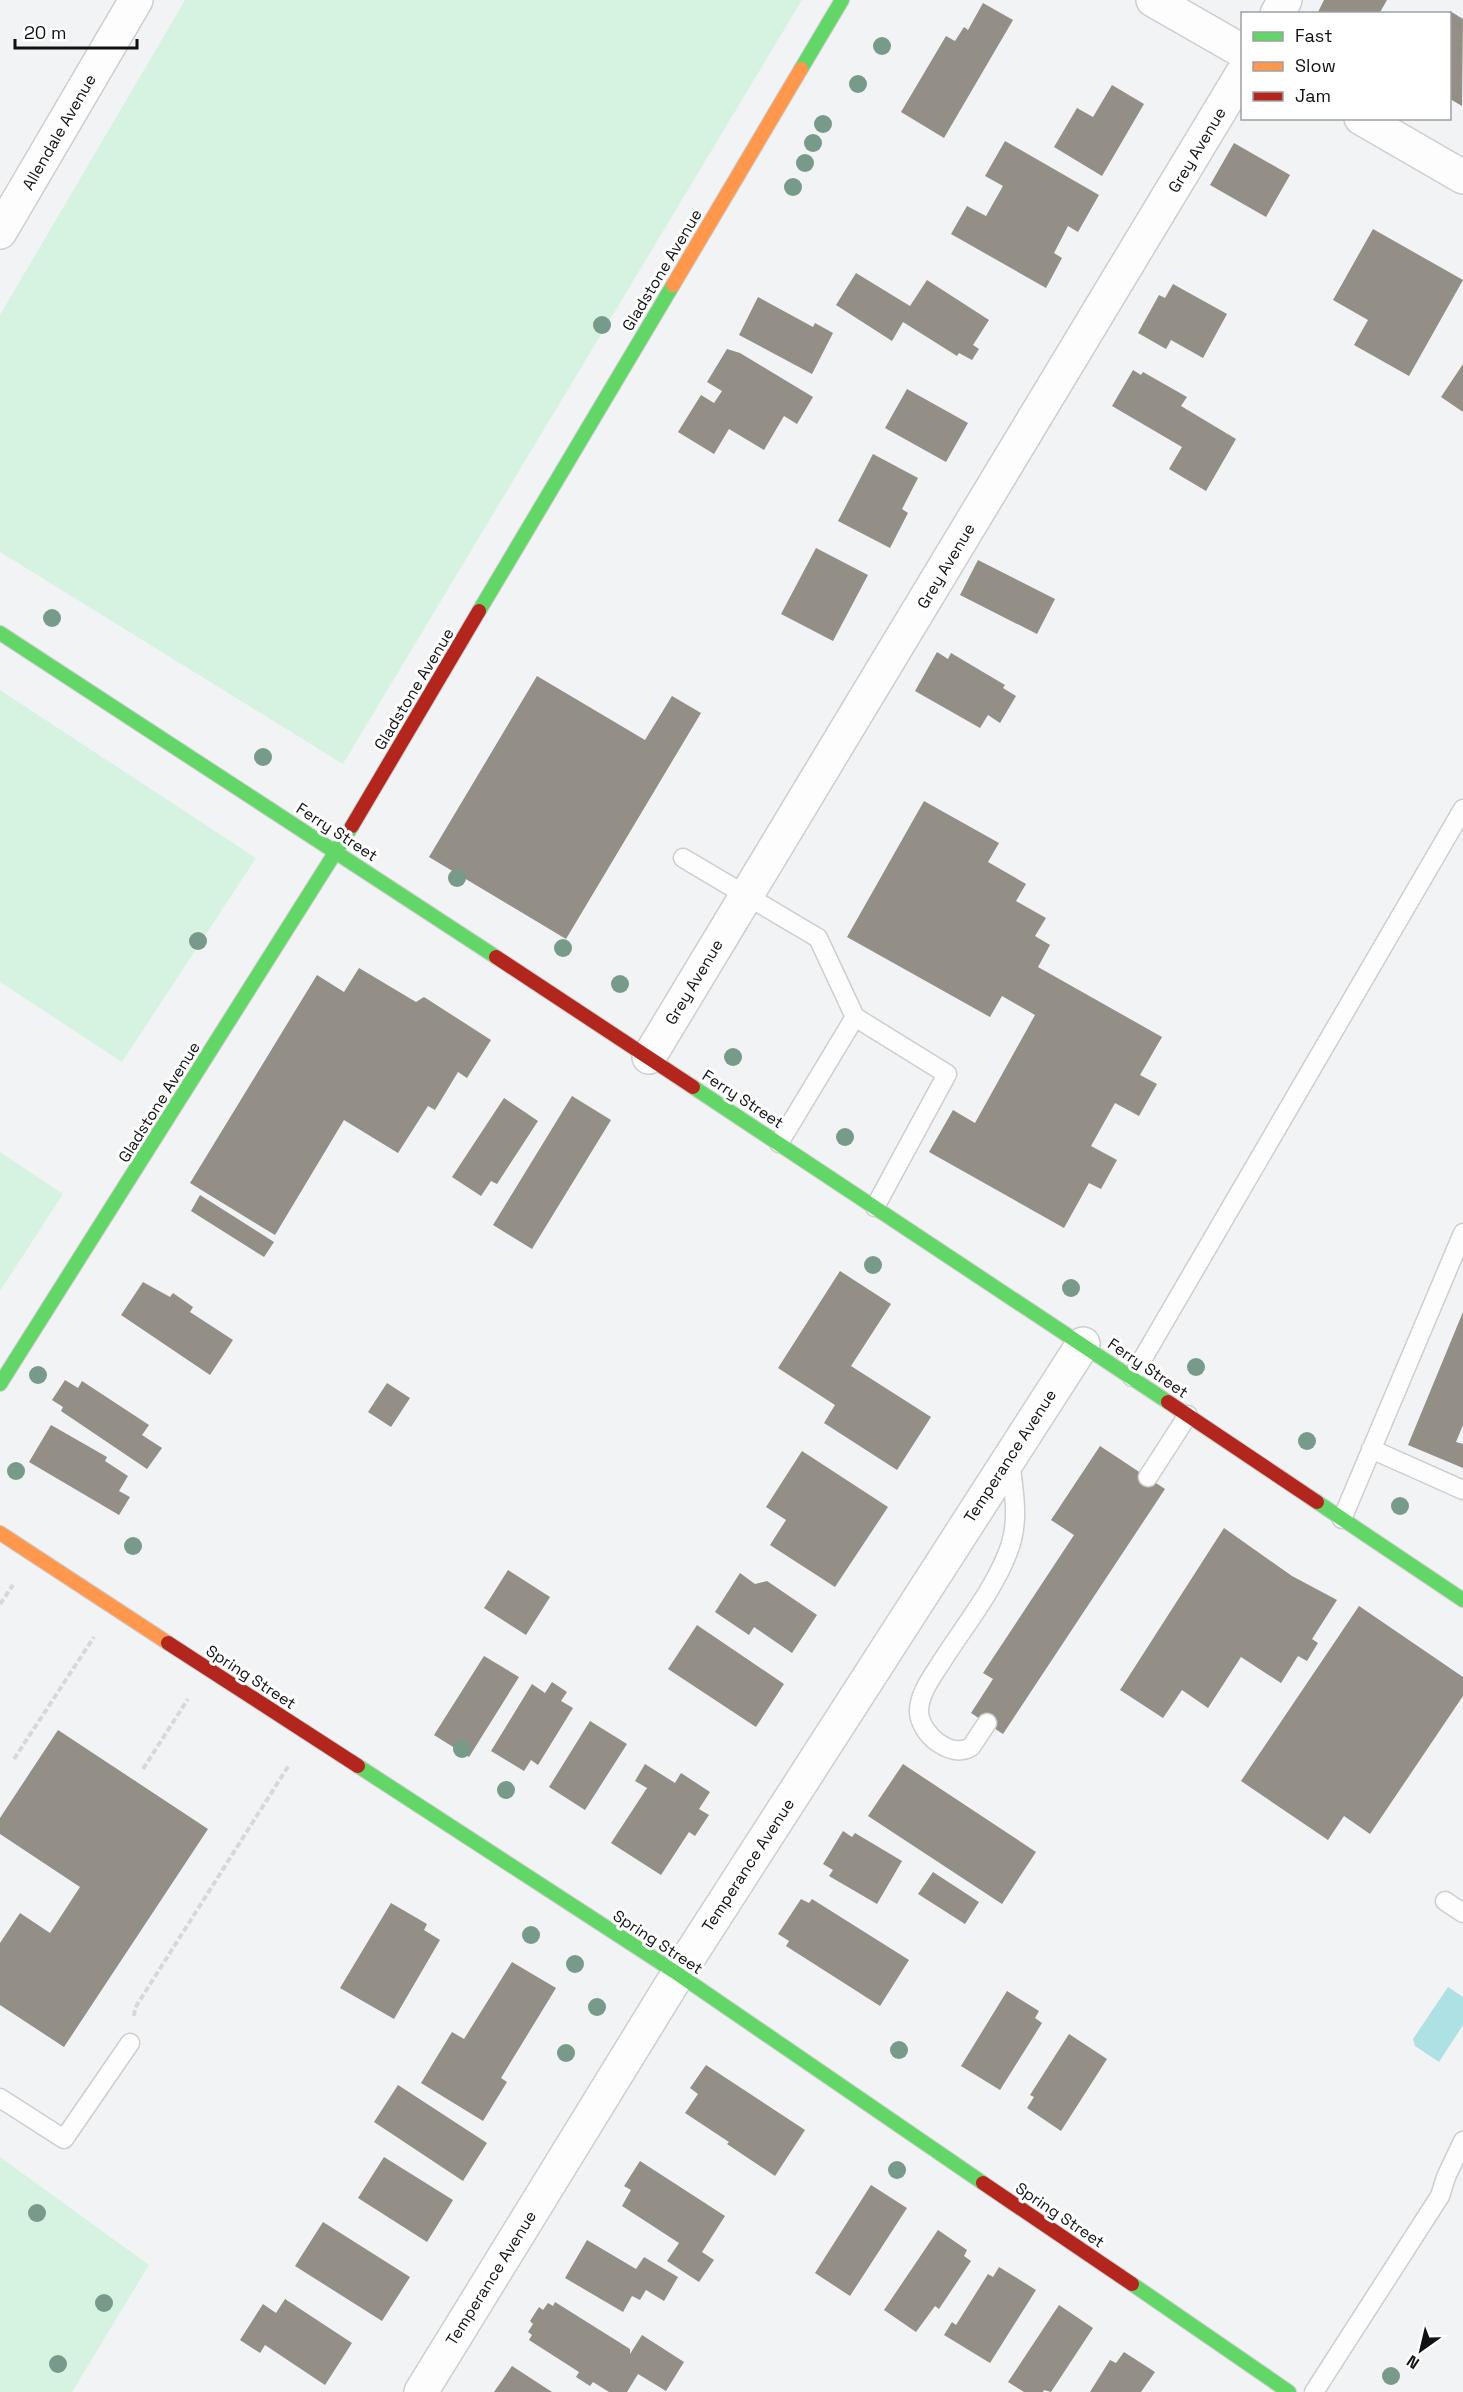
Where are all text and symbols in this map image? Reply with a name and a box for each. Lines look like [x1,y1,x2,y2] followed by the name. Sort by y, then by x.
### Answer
[15,12,136,50] scale bar
[1241,12,1451,120] legend
[24,21,67,44] text: 20 m
[1295,24,1332,47] text: Fast
[1295,54,1336,77] text: Slow
[17,70,101,194] street label: Allendale Avenue
[1295,84,1331,107] text: Jam
[1163,103,1231,197] street label: Grey Avenue
[617,205,707,335] street label: Gladstone Avenue
[912,519,980,613] street label: Grey Avenue
[369,624,459,754] street label: Gladstone Avenue
[292,798,382,866] street label: Ferry Street
[660,935,728,1029] street label: Grey Avenue
[113,1038,205,1166] street label: Gladstone Avenue
[698,1065,788,1133] street label: Ferry Street
[1104,1333,1192,1403] street label: Ferry Street
[959,1385,1061,1527] street label: Temperance Avenue
[202,1640,300,1714] street label: Spring Street
[697,1794,799,1936] street label: Temperance Avenue
[609,1905,707,1979] street label: Spring Street
[1011,2177,1109,2253] street label: Spring Street
[441,2207,541,2349] street label: Temperance Avenue
[1391,2320,1451,2380] north arrow
[1403,2350,1423,2374] text: N

